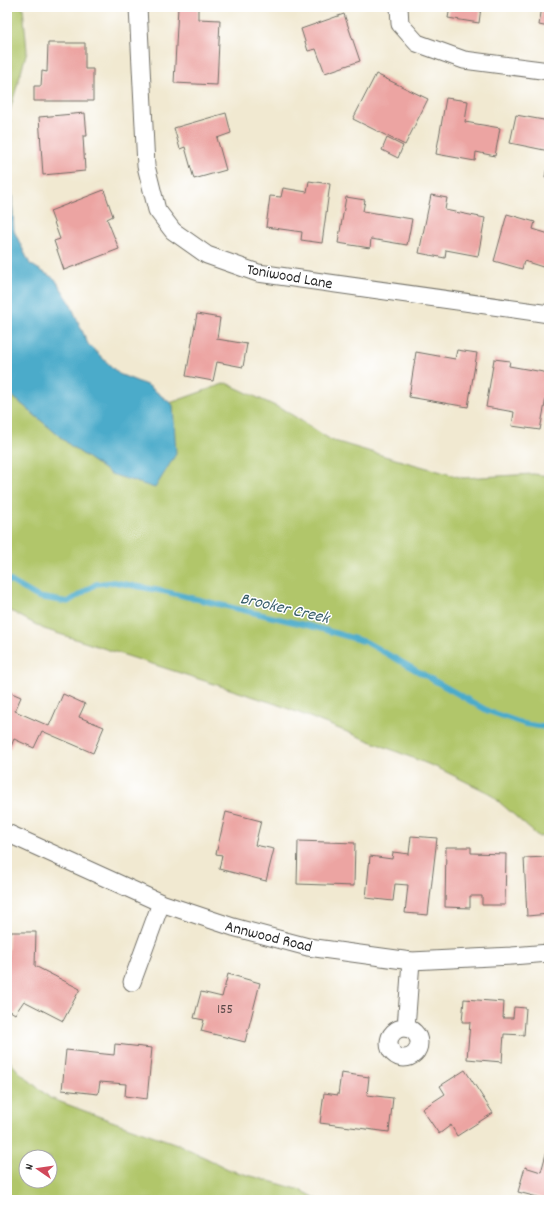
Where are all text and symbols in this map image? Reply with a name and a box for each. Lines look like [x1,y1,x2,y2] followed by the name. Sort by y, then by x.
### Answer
[245,259,334,296] street label: Toniwood Lane
[237,588,333,632] water label: Brooker Creek
[222,915,314,959] street label: Annwood Road
[217,1000,233,1020] house number: 155
[18,1149,58,1189] north arrow
[22,1162,39,1172] text: N

